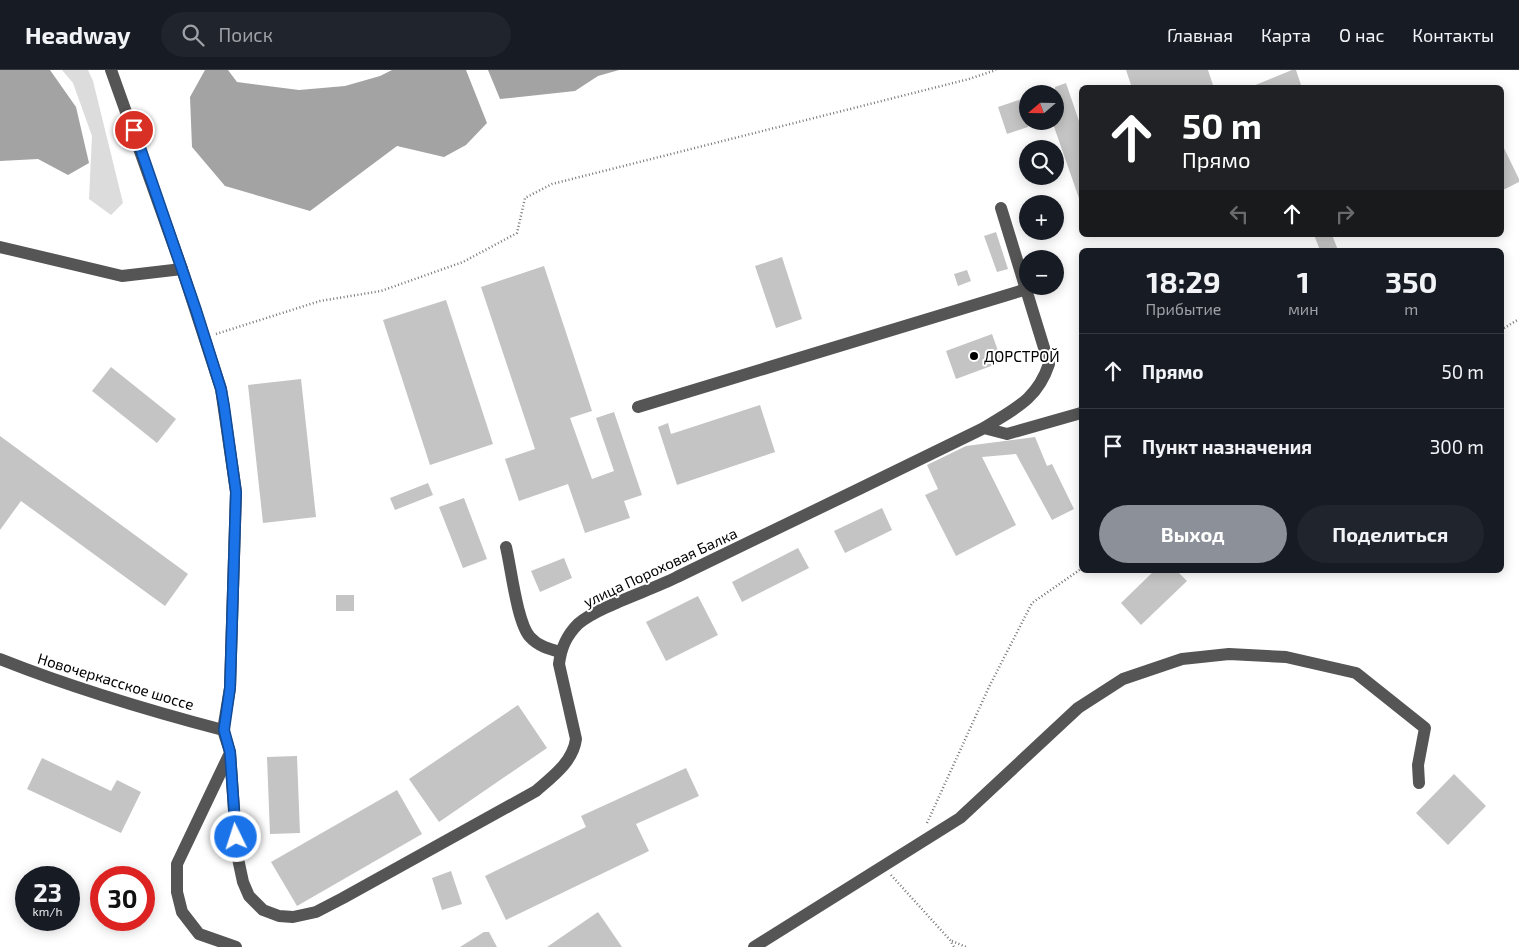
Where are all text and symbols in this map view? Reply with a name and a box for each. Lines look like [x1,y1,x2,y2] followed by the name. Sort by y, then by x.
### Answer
[161,12,511,57] search box
[25,20,131,49] text: Headway
[179,21,207,49] icon: search
[219,23,273,46] text: Поиск
[1167,24,1233,46] text: Главная
[1261,24,1311,46] text: Карта
[1339,24,1384,46] text: О нас
[1412,24,1494,46] text: Контакты
[1019,85,1064,130] north arrow
[1019,85,1064,295] map controls
[1182,104,1262,146] text: 50 m
[1099,105,1164,170] icon: ahead
[113,109,155,151] pin
[120,116,148,144] icon: arrive
[1019,140,1064,185] button: search
[1182,146,1250,172] text: Прямо
[1019,195,1064,240] button: +
[1225,200,1253,228] icon: left
[1278,200,1306,228] icon: ahead
[1331,200,1359,228] icon: right
[1019,250,1064,295] button: −
[1146,263,1221,299] text: 18:29
[1297,263,1310,299] text: 1
[1385,263,1438,299] text: 350
[1145,299,1221,318] text: Прибытие
[1288,299,1319,318] text: мин
[1404,299,1418,318] text: m
[984,347,1060,365] place label: ДОРСТРОЙ
[968,350,980,362] marker: ДОРСТРОЙ
[1099,357,1127,385] icon: ahead
[1142,360,1204,383] text: Прямо
[1441,360,1484,383] text: 50 m
[1099,432,1127,460] icon: arrive
[1142,435,1312,458] text: Пункт назначения
[1430,435,1484,458] text: 300 m
[1099,505,1287,563] button: Выход
[1297,505,1484,563] button: Поделиться
[580,523,740,611] street label: улица Пороховая Балка
[36,649,196,713] street label: Новочеркасское шоссе
[209,810,261,862] position arrow
[90,866,155,931] speed limit sign: 30
[33,877,62,907] text: 23
[33,904,62,918] text: km/h

